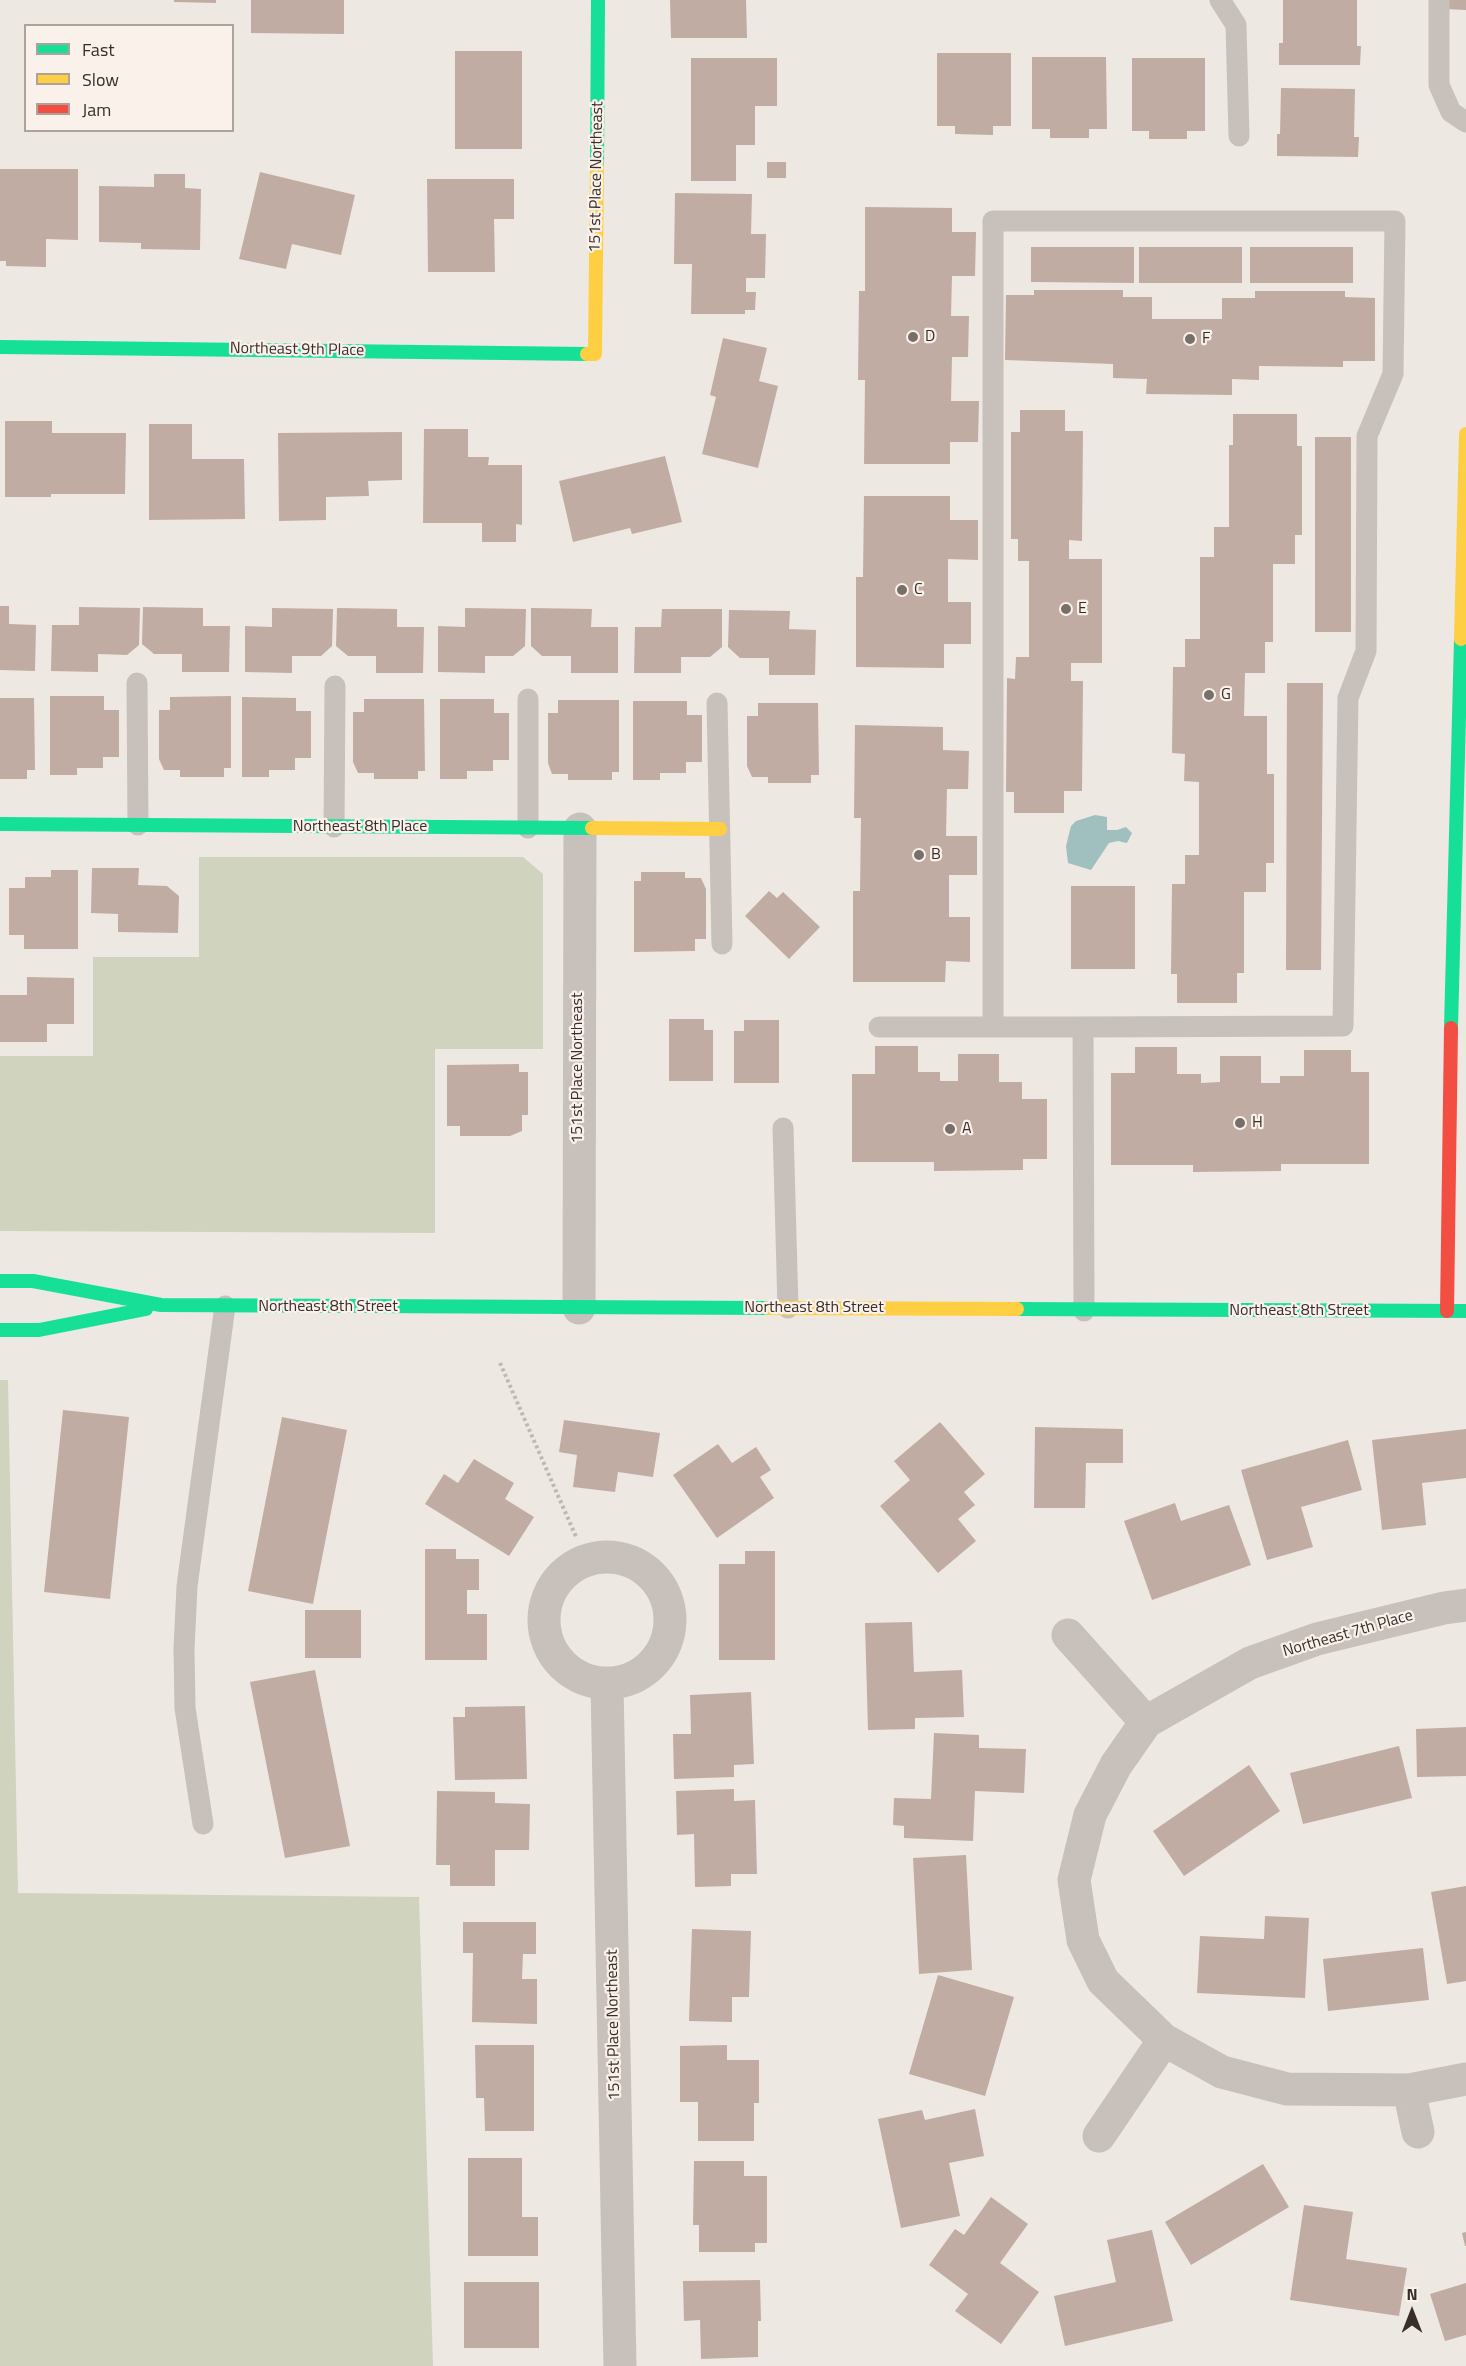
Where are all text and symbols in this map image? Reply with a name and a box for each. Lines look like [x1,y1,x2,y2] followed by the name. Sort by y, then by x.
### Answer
[24,24,234,132] legend
[82,36,115,63] text: Fast
[82,66,119,93] text: Slow
[82,96,111,123] text: Jam
[586,101,608,253] street label: 151st Place Northeast
[925,327,935,347] place label: D
[1202,329,1210,349] place label: F
[906,330,920,344] marker: D
[1183,332,1197,346] marker: F
[230,339,364,361] street label: Northeast 9th Place
[914,580,923,600] place label: C
[895,583,909,597] marker: C
[1078,599,1087,619] place label: E
[1059,602,1073,616] marker: E
[1221,685,1231,705] place label: G
[1202,688,1216,702] marker: G
[293,817,427,837] street label: Northeast 8th Place
[931,845,941,865] place label: B
[912,848,926,862] marker: B
[568,992,588,1144] street label: 151st Place Northeast
[1252,1113,1263,1133] place label: H
[1233,1116,1247,1130] marker: H
[962,1119,972,1139] place label: A
[943,1122,957,1136] marker: A
[258,1297,398,1317] street label: Northeast 8th Street
[744,1298,884,1318] street label: Northeast 8th Street
[1229,1301,1369,1321] street label: Northeast 8th Street
[1281,1606,1415,1662] street label: Northeast 7th Place
[603,1949,625,2101] street label: 151st Place Northeast
[1382,2282,1442,2342] north arrow
[1406,2282,1418,2306] text: N

